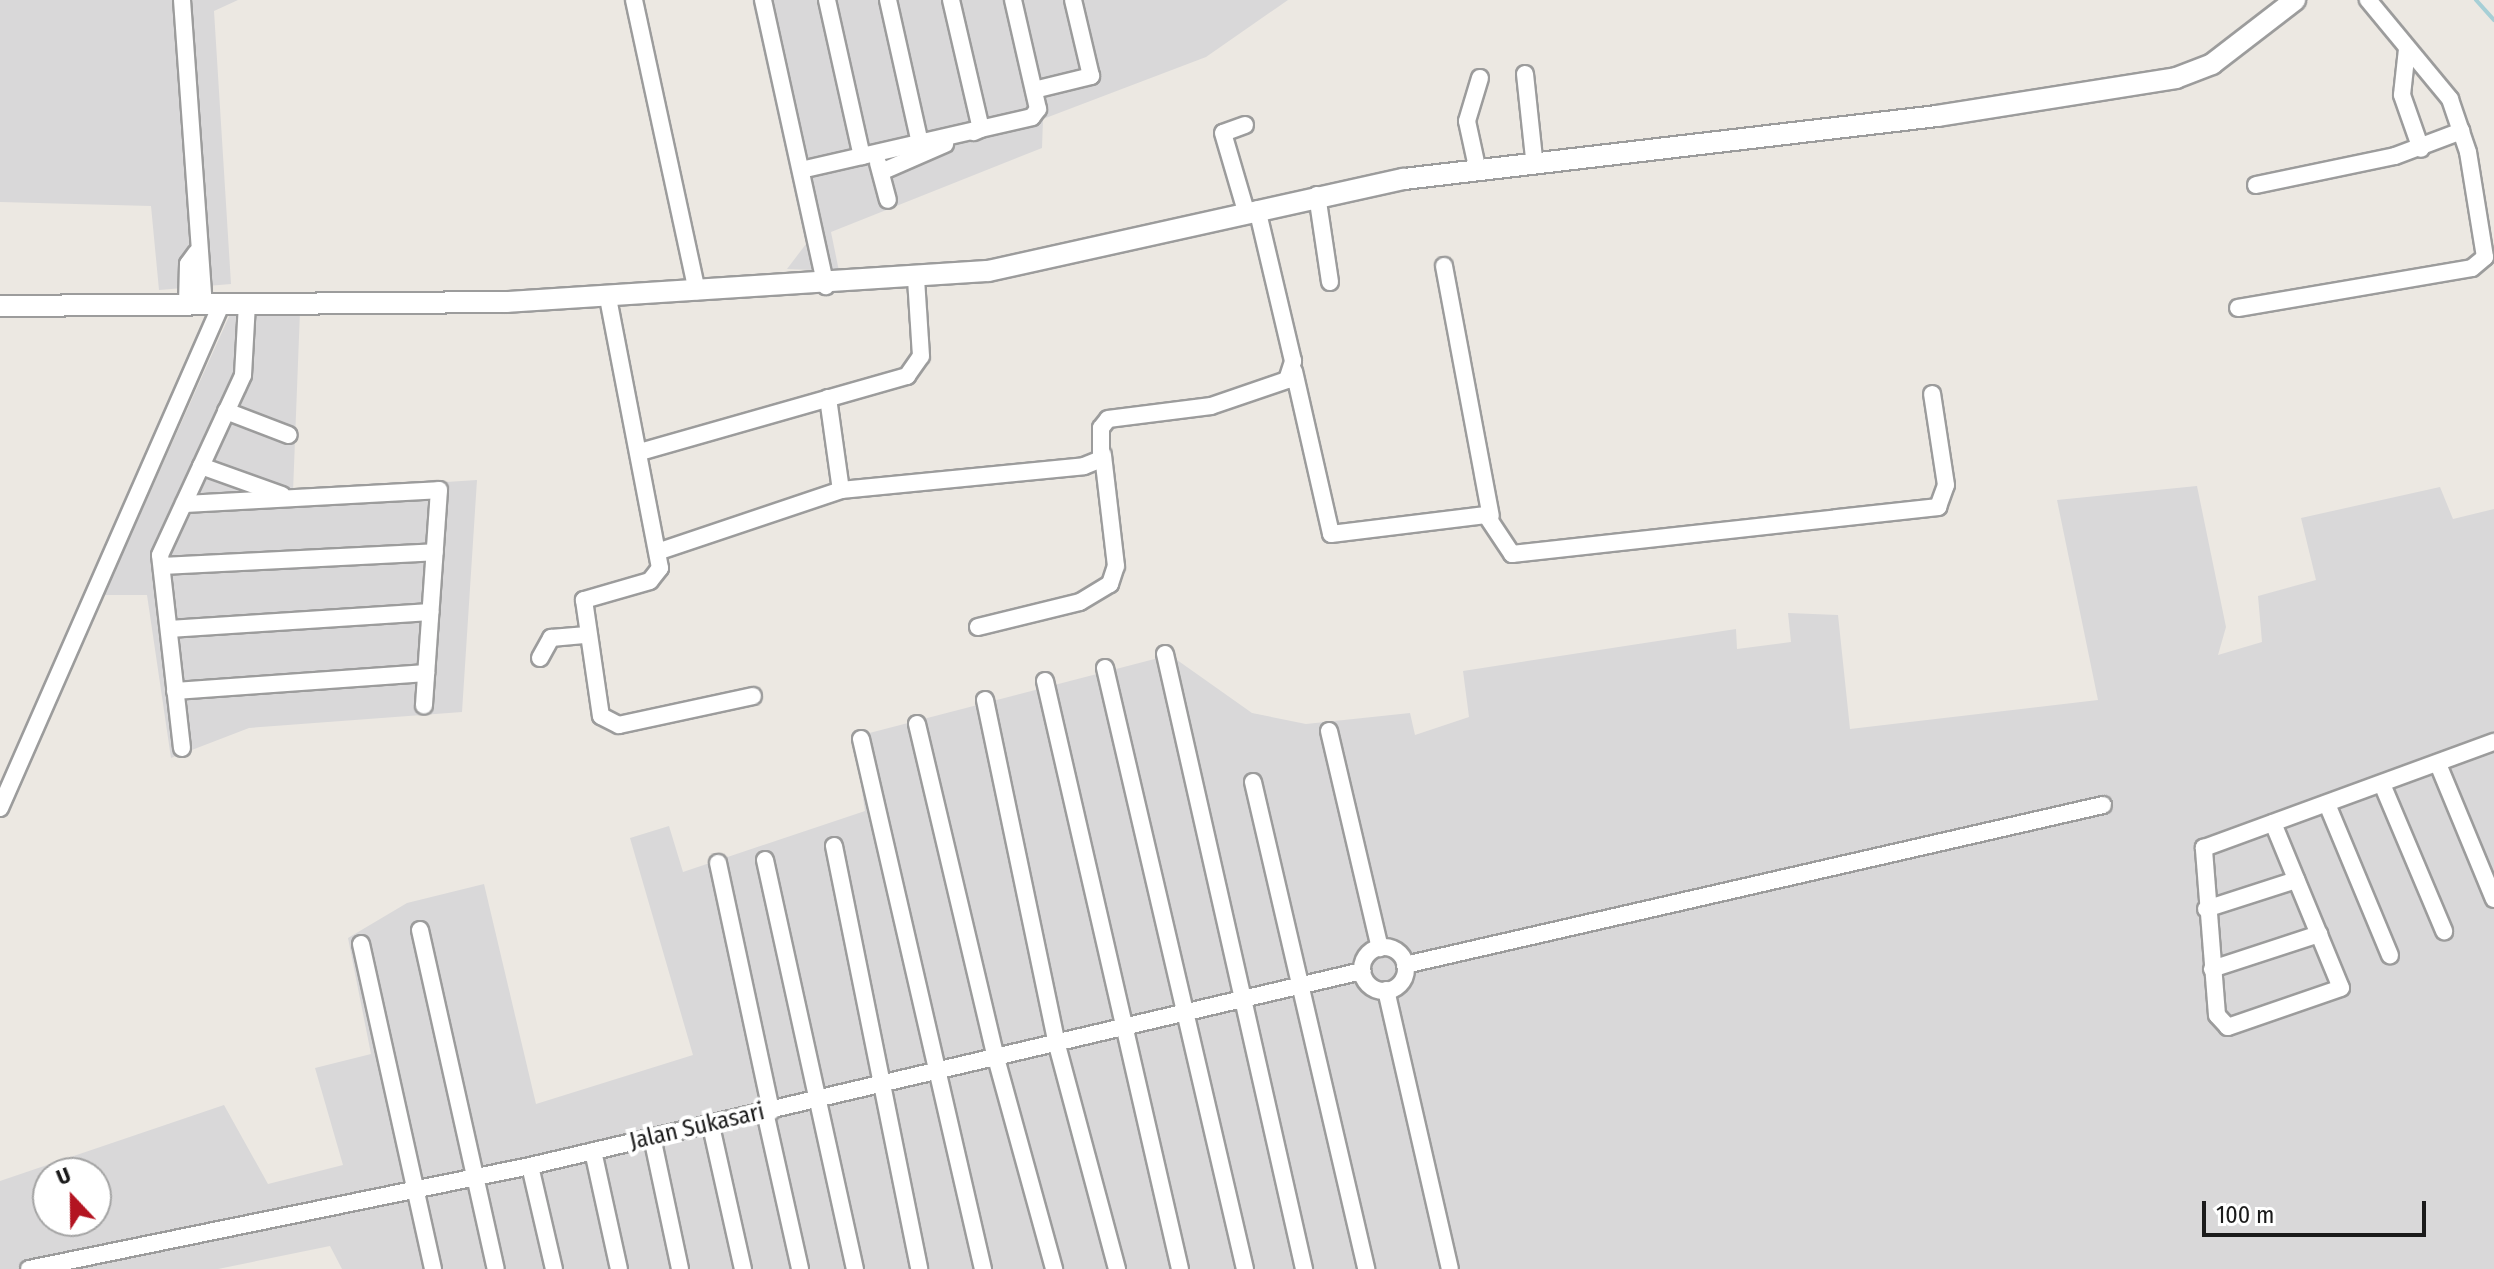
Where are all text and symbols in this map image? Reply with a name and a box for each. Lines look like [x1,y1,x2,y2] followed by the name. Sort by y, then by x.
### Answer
[627,1098,767,1156] street label: Jalan Sukasari
[32,1157,112,1237] north arrow
[53,1161,75,1191] text: U
[2206,1185,2430,1235] scale bar
[2216,1201,2274,1229] text: 100 m

